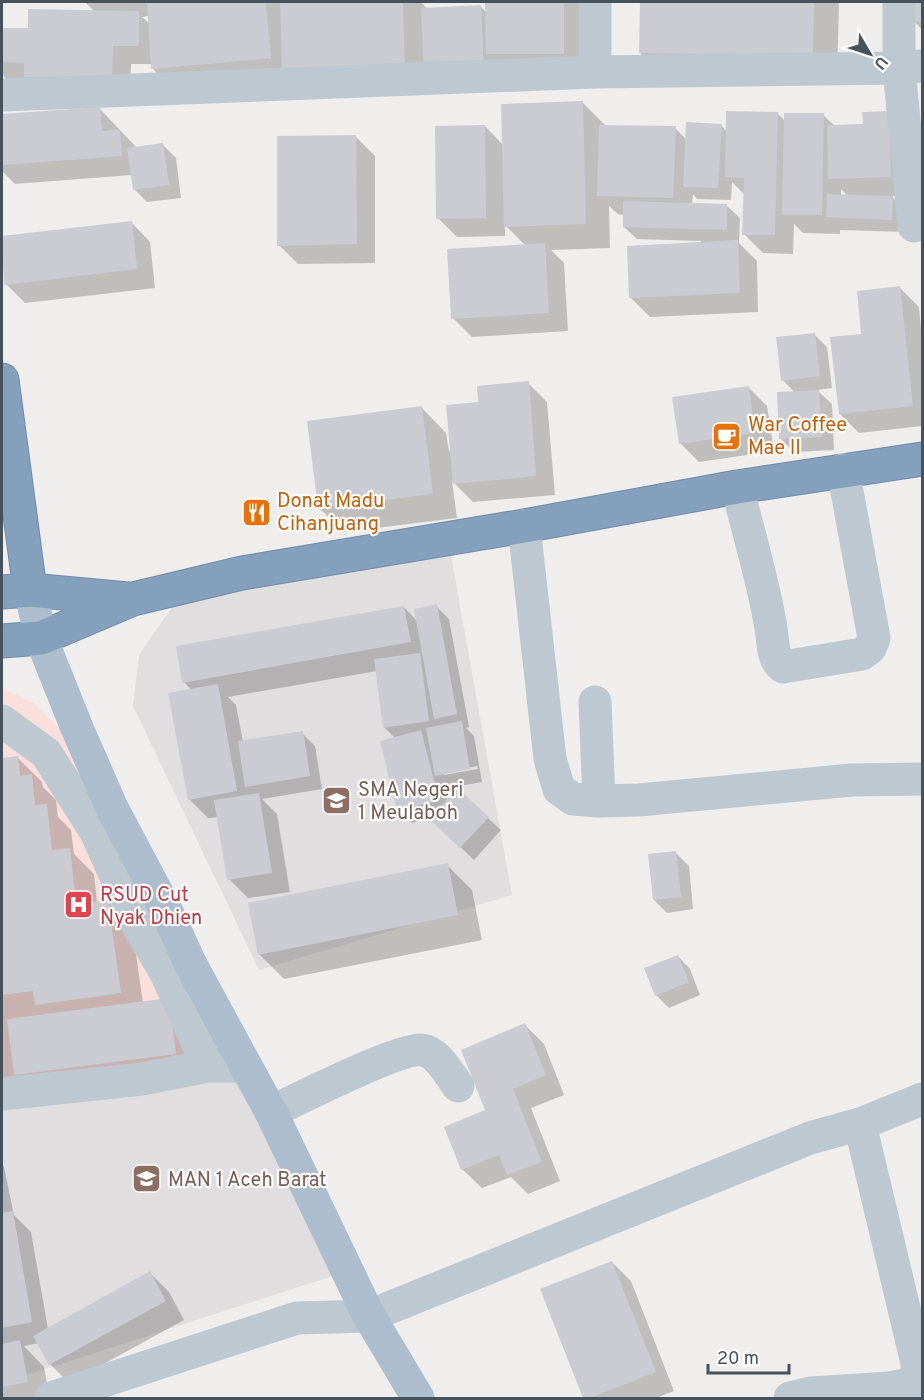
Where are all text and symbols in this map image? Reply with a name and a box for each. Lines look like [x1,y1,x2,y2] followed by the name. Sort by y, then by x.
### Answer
[840,24,900,84] north arrow
[869,51,891,73] text: U
[748,413,847,462] place label: War Coffee Mae II
[711,420,743,452] cafe icon: War Coffee Mae II
[277,489,384,538] place label: Donat Madu Cihanjuang
[240,496,272,528] restaurant icon: Donat Madu Cihanjuang
[358,778,463,827] place label: SMA Negeri 1 Meulaboh
[321,784,353,816] school or university icon: SMA Negeri 1 Meulaboh
[100,883,202,932] place label: RSUD Cut Nyak Dhien
[63,889,95,921] hospital icon: RSUD Cut Nyak Dhien
[131,1163,163,1195] school or university icon: MAN 1 Aceh Barat
[168,1168,327,1194] place label: MAN 1 Aceh Barat
[708,1337,789,1375] scale bar
[717,1348,759,1371] text: 20 m

